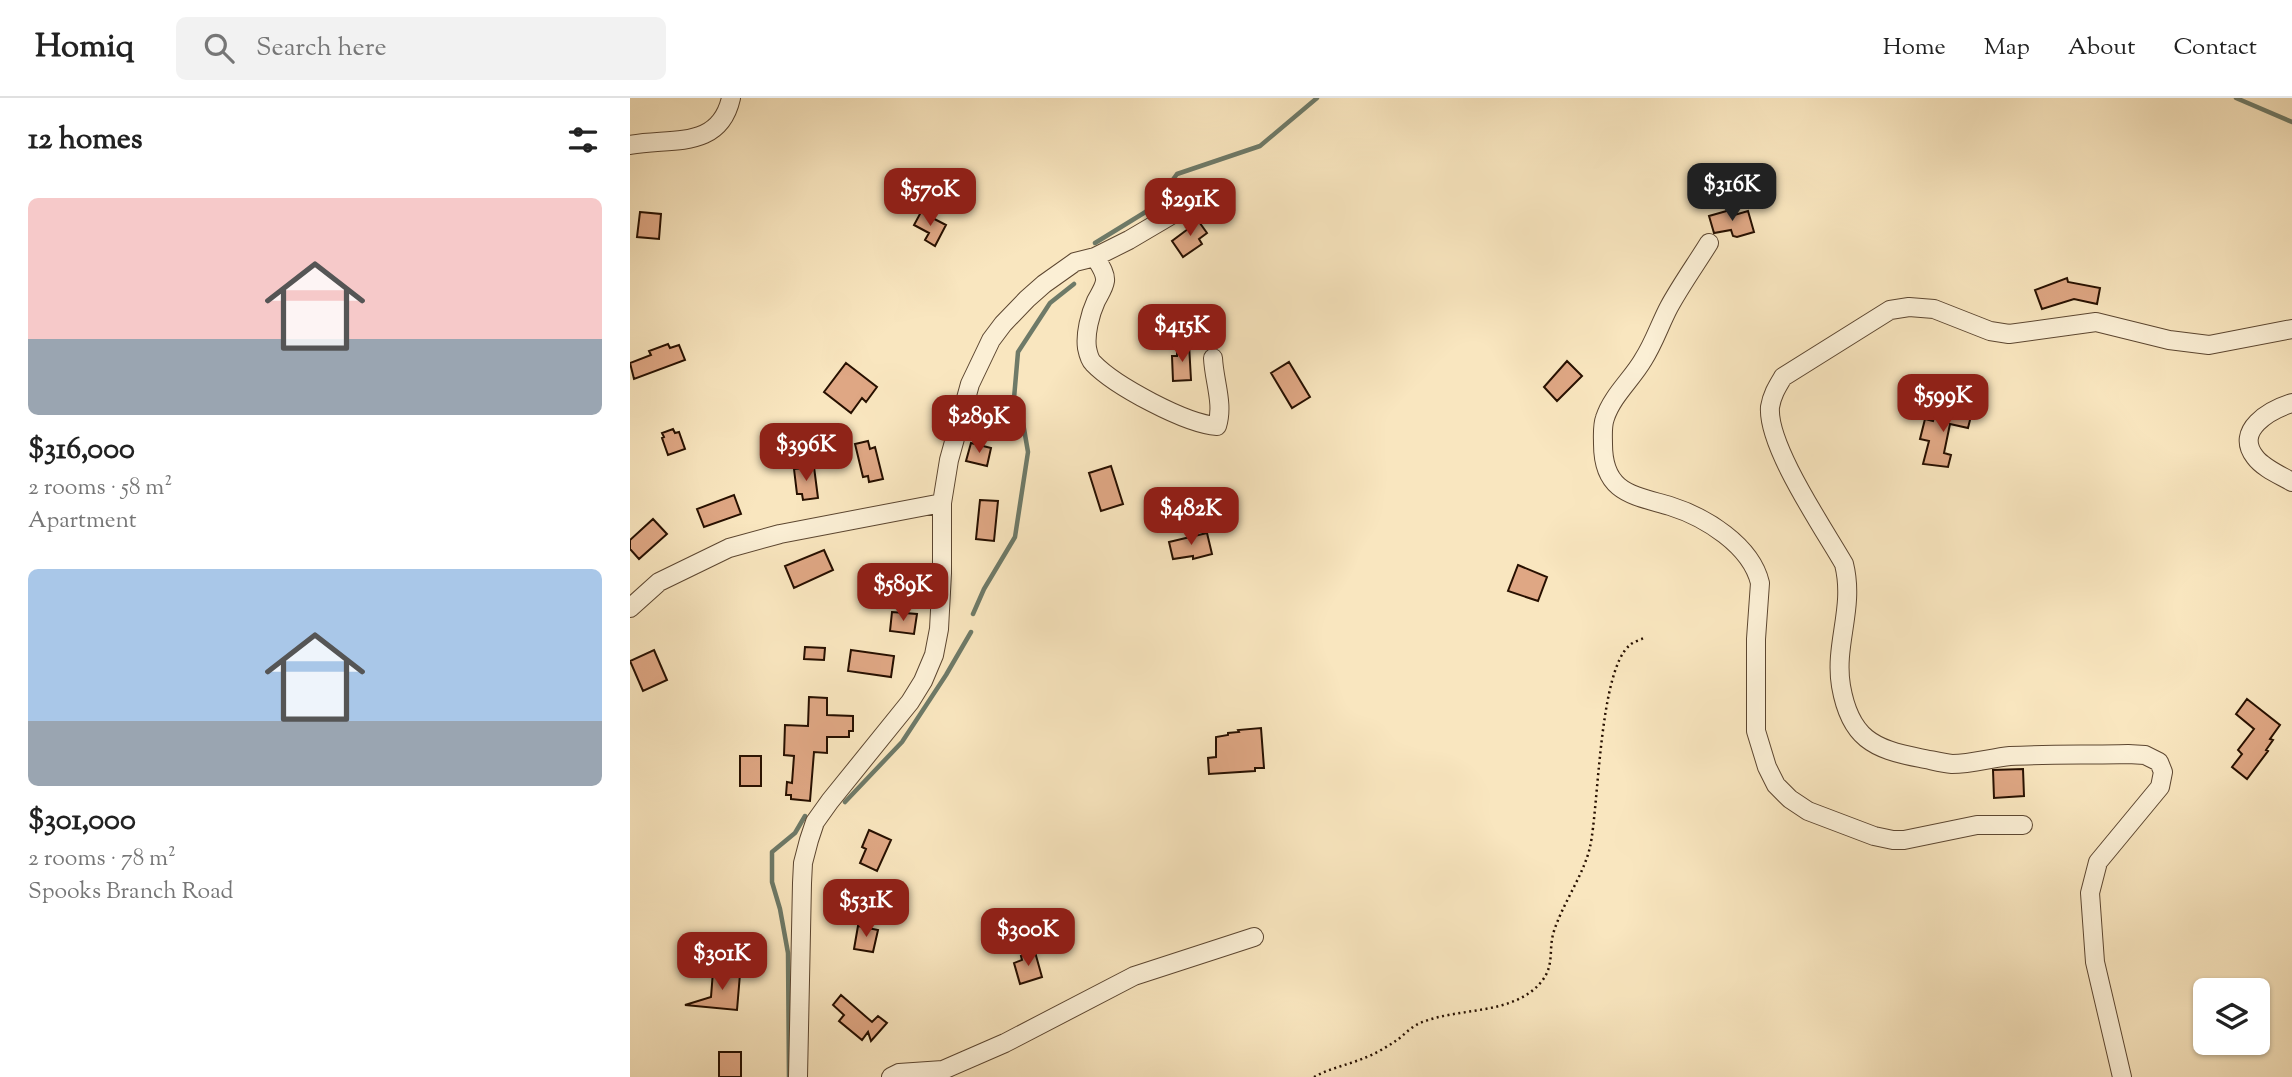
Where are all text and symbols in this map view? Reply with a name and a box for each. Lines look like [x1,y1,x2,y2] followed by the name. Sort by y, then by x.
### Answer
[176,17,666,80] search box
[35,24,134,72] text: Homiq
[200,29,238,67] icon: search
[256,30,387,67] text: Search here
[1883,31,1946,65] text: Home
[1984,31,2030,65] text: Map
[2068,31,2135,65] text: About
[2173,31,2257,65] text: Contact
[28,119,143,162] text: 12 homes
[564,121,602,159] icon: filters
[1683,164,1781,223] pin: $316K
[881,169,979,228] pin: $570K
[1703,169,1761,202] text: $316K
[900,174,960,207] text: $570K
[1141,178,1239,238] pin: $291K
[1161,184,1219,217] text: $291K
[252,243,378,369] icon: home
[1133,304,1231,364] pin: $415K
[1154,310,1210,343] text: $415K
[1894,374,1992,434] pin: $599K
[1913,380,1973,413] text: $599K
[930,396,1028,455] pin: $289K
[948,401,1010,434] text: $289K
[757,424,855,483] pin: $396K
[28,429,135,472] text: $316,000
[776,429,836,462] text: $396K
[28,472,172,505] text: 2 rooms · 58 m²
[1142,488,1240,547] pin: $482K
[1160,493,1222,526] text: $482K
[28,505,137,538] text: Apartment
[854,564,952,623] pin: $589K
[873,569,933,602] text: $589K
[252,614,378,740] icon: home
[28,800,136,843] text: $301,000
[28,843,176,876] text: 2 rooms · 78 m²
[28,876,233,909] text: Spooks Branch Road
[817,880,915,939] pin: $531K
[839,885,893,918] text: $531K
[979,908,1077,968] pin: $300K
[997,914,1059,947] text: $300K
[673,932,771,992] pin: $301K
[693,938,751,971] text: $301K
[2193,978,2270,1055] map controls
[2193,978,2270,1055] button: layers

